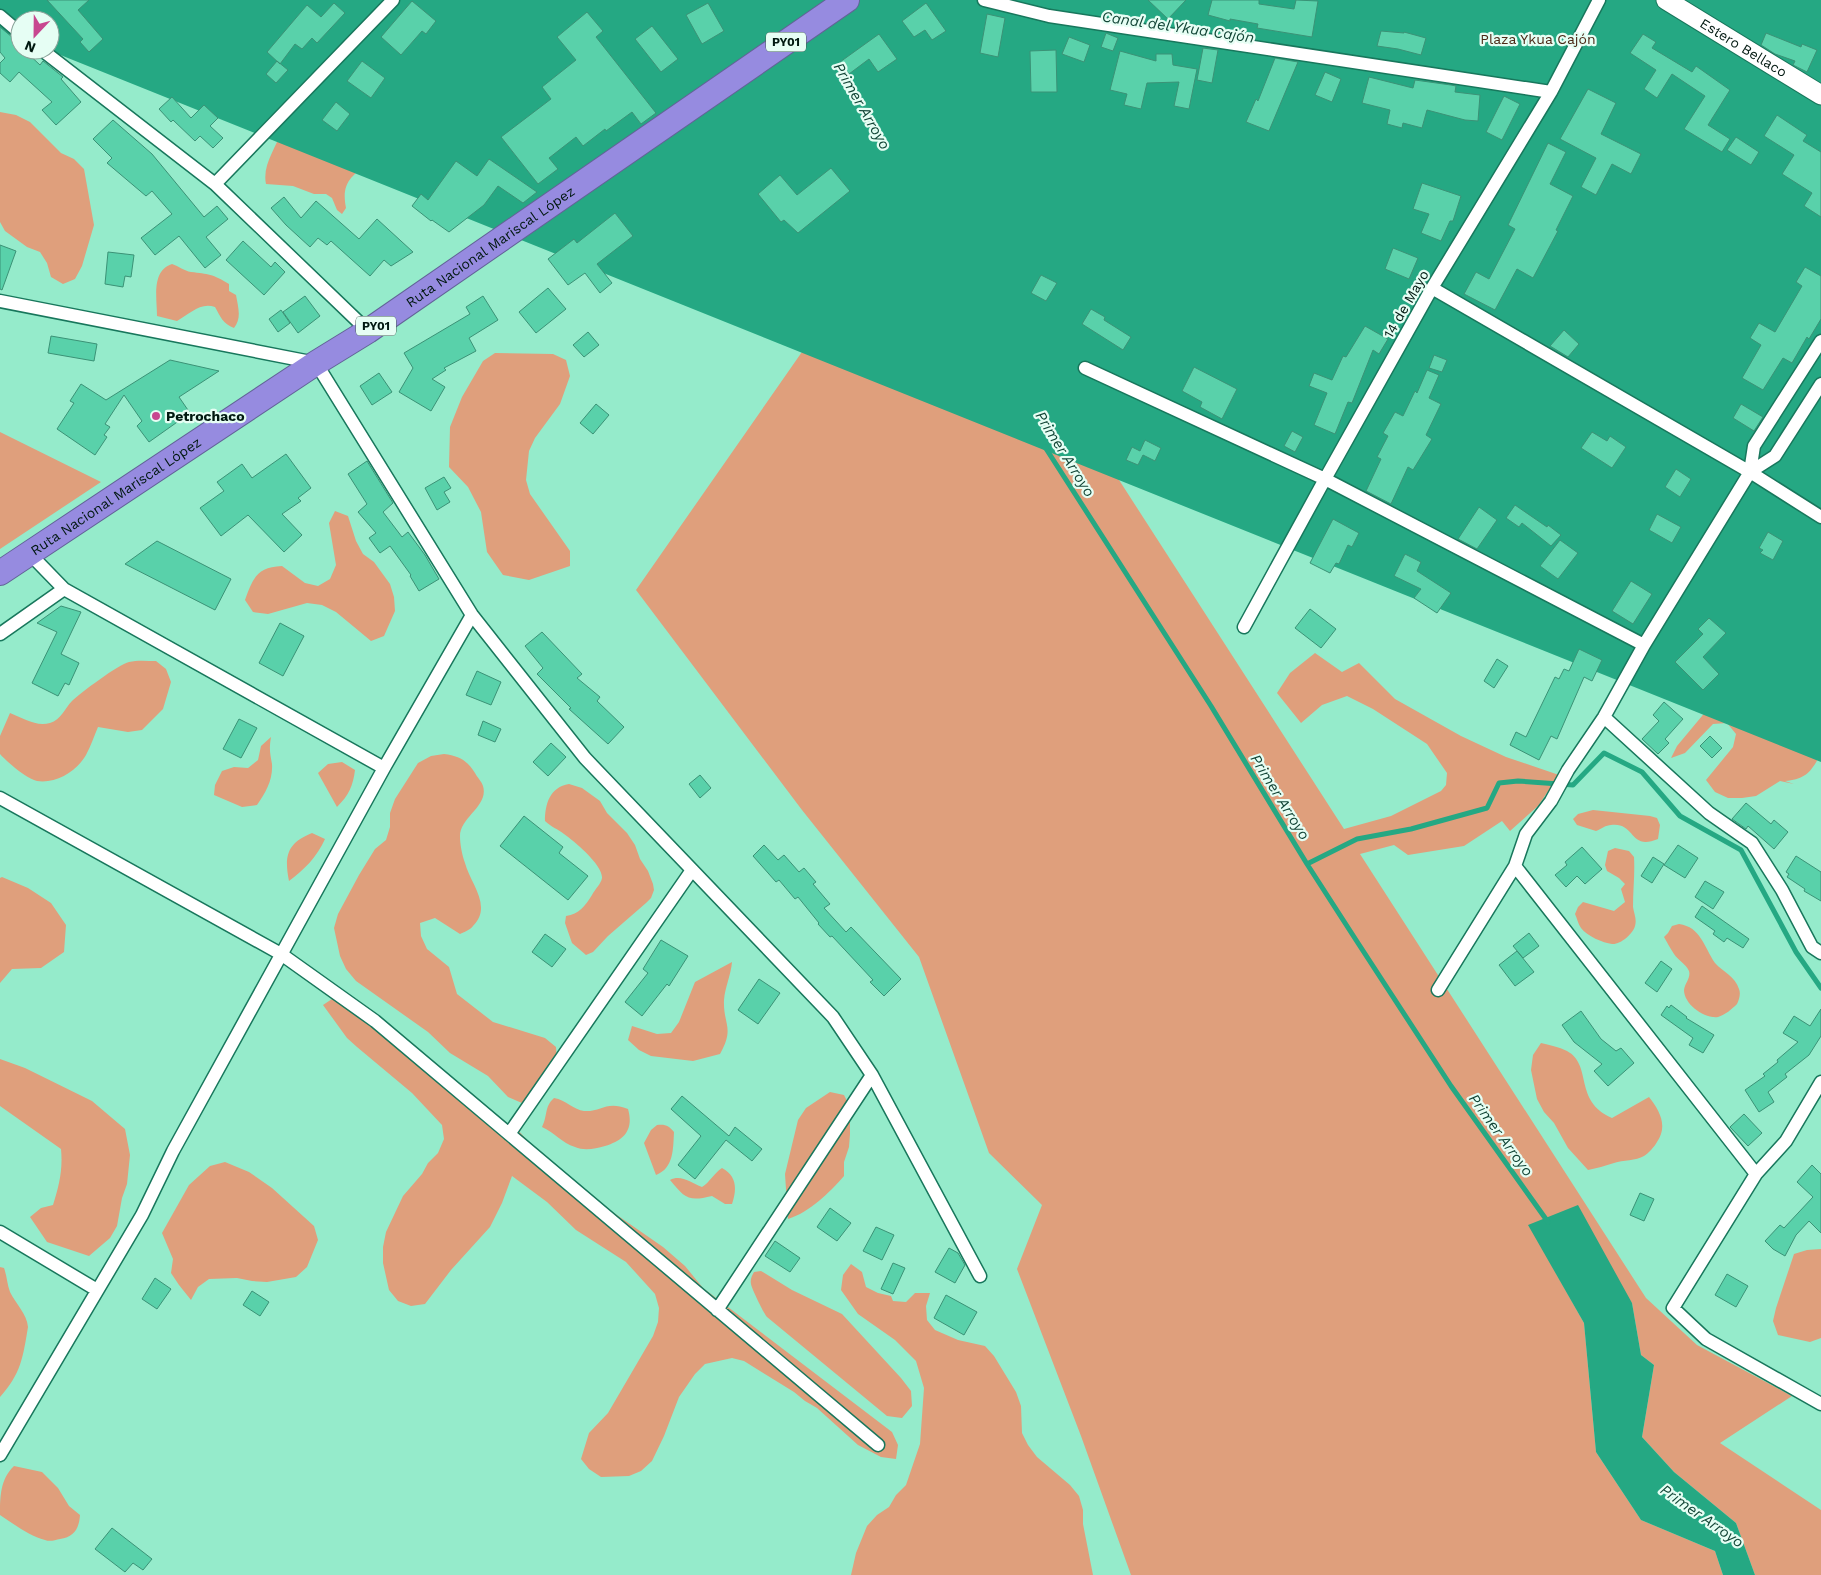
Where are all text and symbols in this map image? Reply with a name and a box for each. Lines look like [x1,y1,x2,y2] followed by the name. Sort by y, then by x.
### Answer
[1101,7,1255,47] water label: Canal del Ykua Cajón
[10,10,60,60] north arrow
[1697,15,1790,80] street label: Estero Bellaco
[1480,31,1596,47] park label: Plaza Ykua Cajón
[766,32,806,52] road number: PY01
[22,38,38,56] text: N
[830,59,894,153] water label: Primer Arroyo
[403,183,578,310] street label: Ruta Nacional Mariscal López
[1380,267,1432,341] street label: 14 de Mayo
[356,316,396,336] road number: PY01
[166,408,245,424] place label: Petrochaco
[1031,408,1099,500] water label: Primer Arroyo
[150,410,162,422] marker: Petrochaco
[28,434,204,558] street label: Ruta Nacional Mariscal López
[1246,751,1314,843] water label: Primer Arroyo
[1465,1090,1537,1180] water label: Primer Arroyo
[1657,1481,1747,1551] water label: Primer Arroyo

